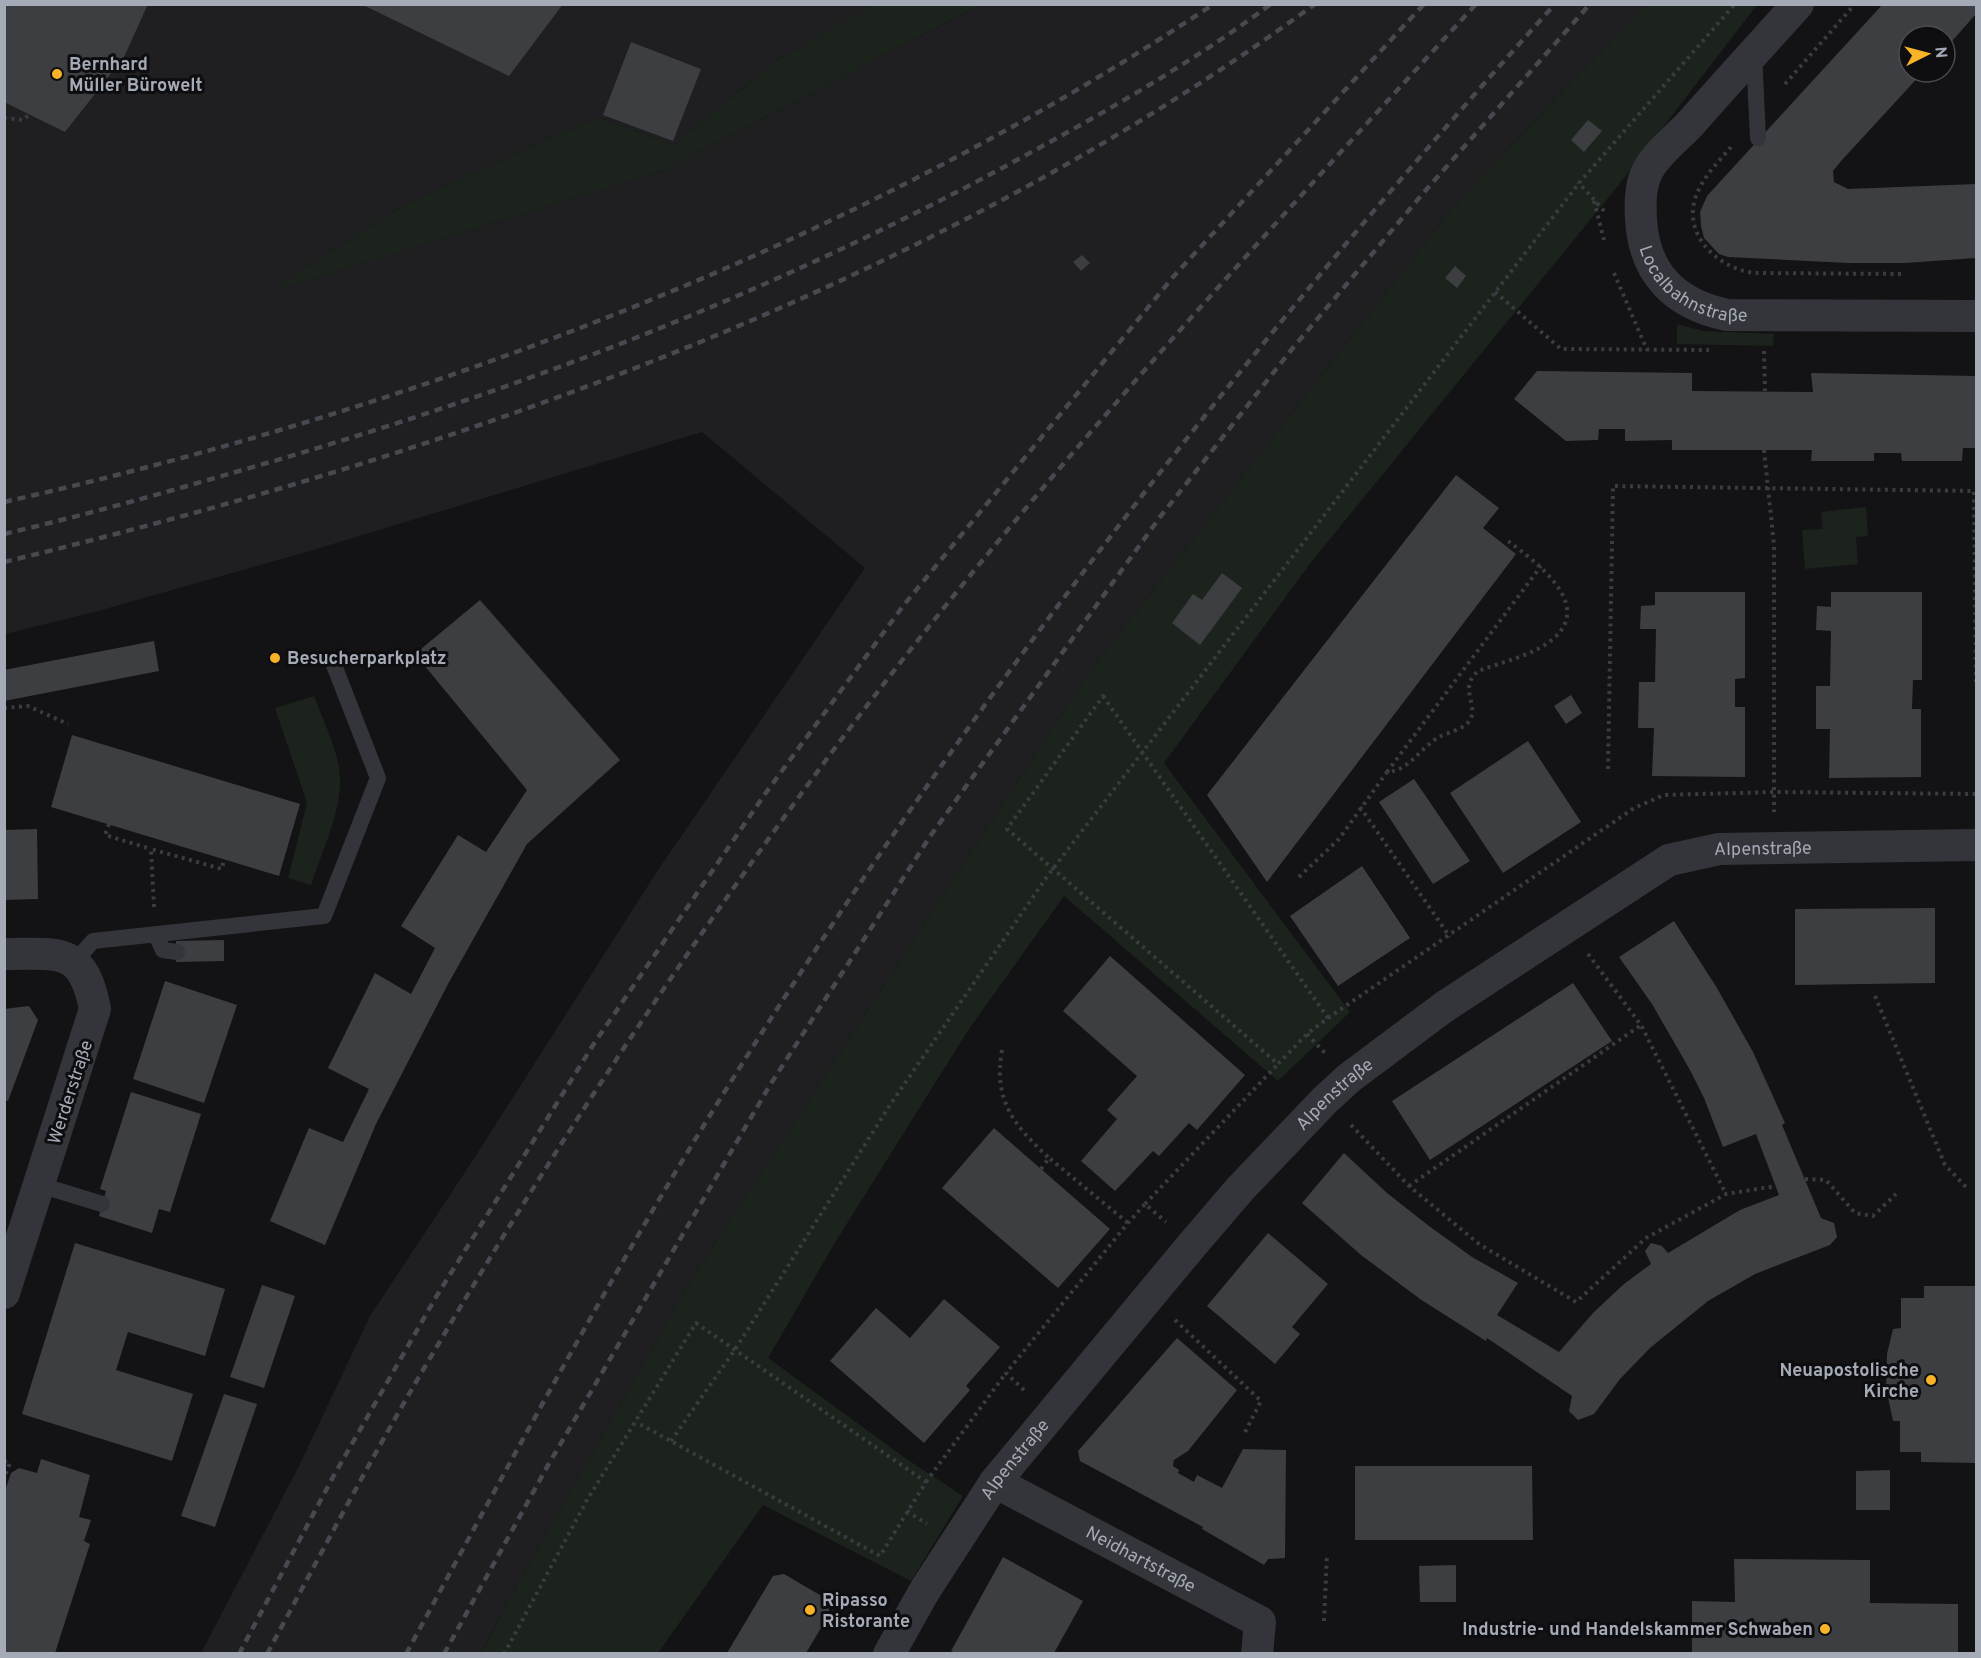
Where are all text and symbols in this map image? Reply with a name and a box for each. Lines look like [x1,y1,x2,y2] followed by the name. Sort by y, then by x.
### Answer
[1897,24,1957,84] north arrow
[1929,46,1950,59] text: N
[69,54,203,98] place label: Bernhard Müller Bürowelt
[50,67,64,81] marker: Bernhard Müller Bürowelt
[1633,243,1747,328] street label: Localbahnstraße
[287,648,447,671] place label: Besucherparkplatz
[268,651,282,665] marker: Besucherparkplatz
[1714,838,1812,862] street label: Alpenstraße
[44,1038,99,1147] street label: Werderstraße
[1292,1054,1378,1136] street label: Alpenstraße
[1779,1360,1919,1404] place label: Neuapostolische Kirche
[1924,1373,1938,1387] marker: Neuapostolische Kirche
[976,1415,1055,1505] street label: Alpenstraße
[1081,1522,1199,1599] street label: Neidhartstraße
[822,1590,910,1634] place label: Ripasso Ristorante
[803,1603,817,1617] marker: Ripasso Ristorante
[1462,1619,1813,1642] place label: Industrie- und Handelskammer Schwaben
[1818,1622,1832,1636] marker: Industrie- und Handelskammer Schwaben

